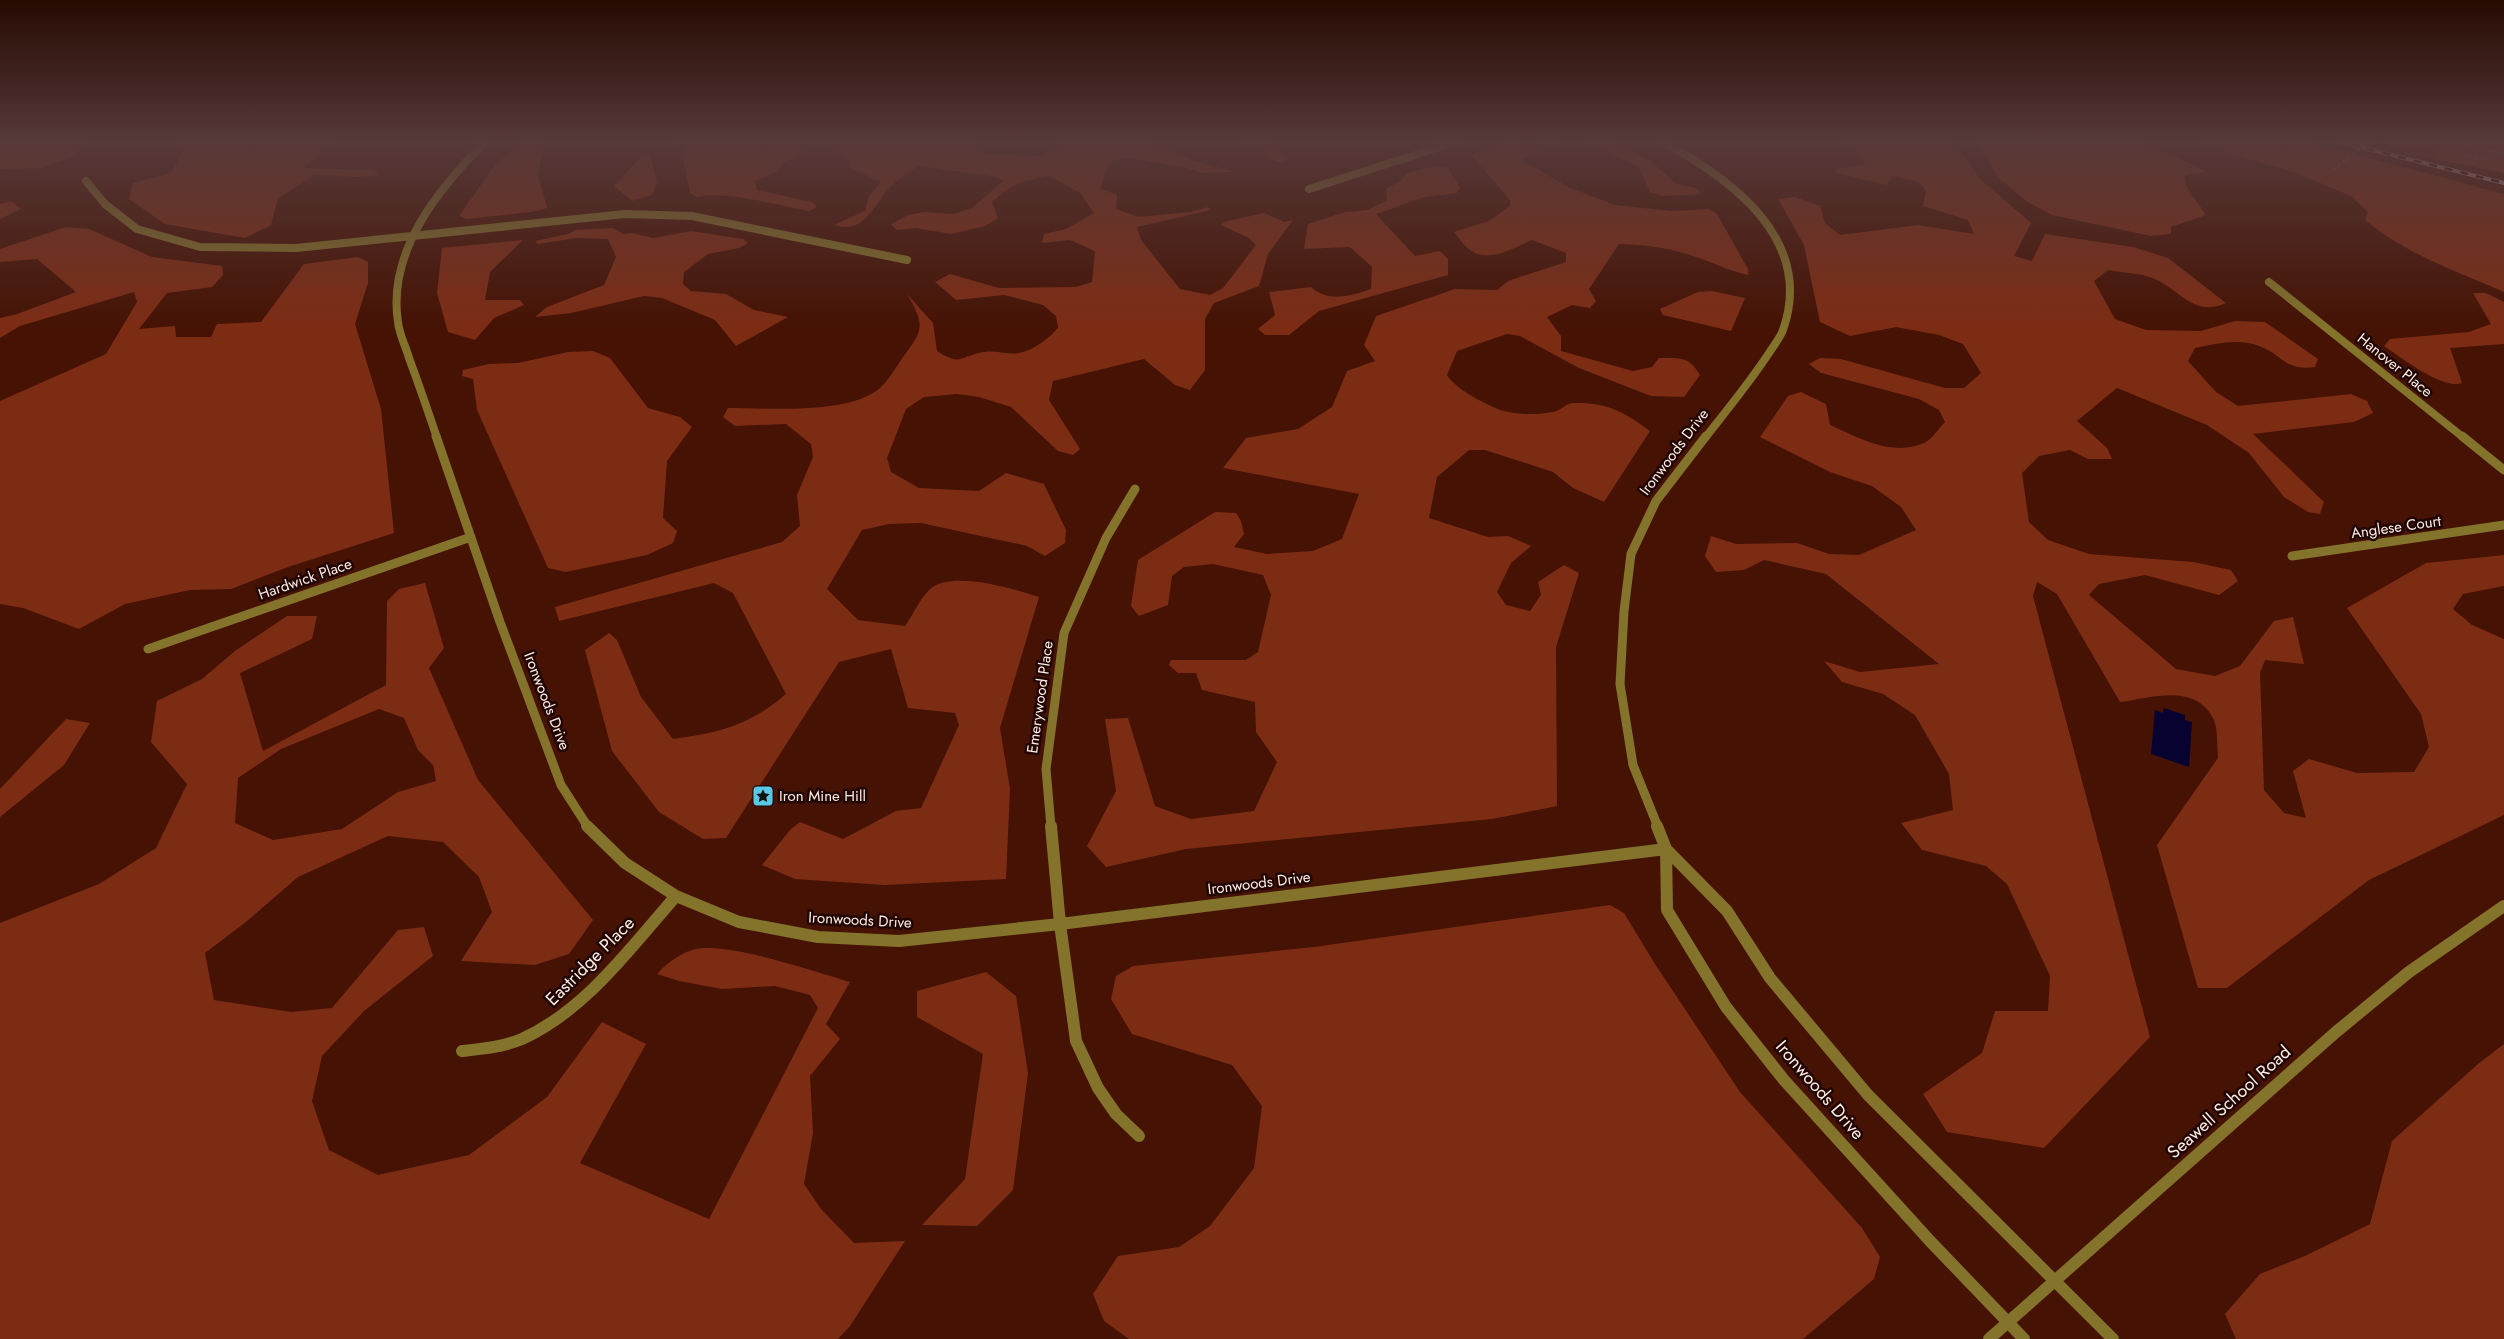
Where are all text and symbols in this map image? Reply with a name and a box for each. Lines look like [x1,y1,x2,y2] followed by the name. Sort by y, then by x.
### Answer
[2353,328,2438,402] street label: Hanover Place
[1634,404,1714,500] street label: Ironwoods Drive
[2349,510,2443,544] street label: Anglese Court
[255,553,355,605] street label: Hardwick Place
[1021,639,1059,755] street label: Emerywood Place
[518,649,576,753] street label: Ironwoods Drive
[751,784,775,808] place icon: Iron Mine Hill
[779,785,866,807] place label: Iron Mine Hill
[1206,866,1312,900] street label: Ironwoods Drive
[808,906,912,934] street label: Ironwoods Drive
[540,911,640,1011] street label: Eastridge Place
[1769,1035,1871,1145] street label: Ironwoods Drive
[2161,1039,2297,1165] street label: Seawell School Road

